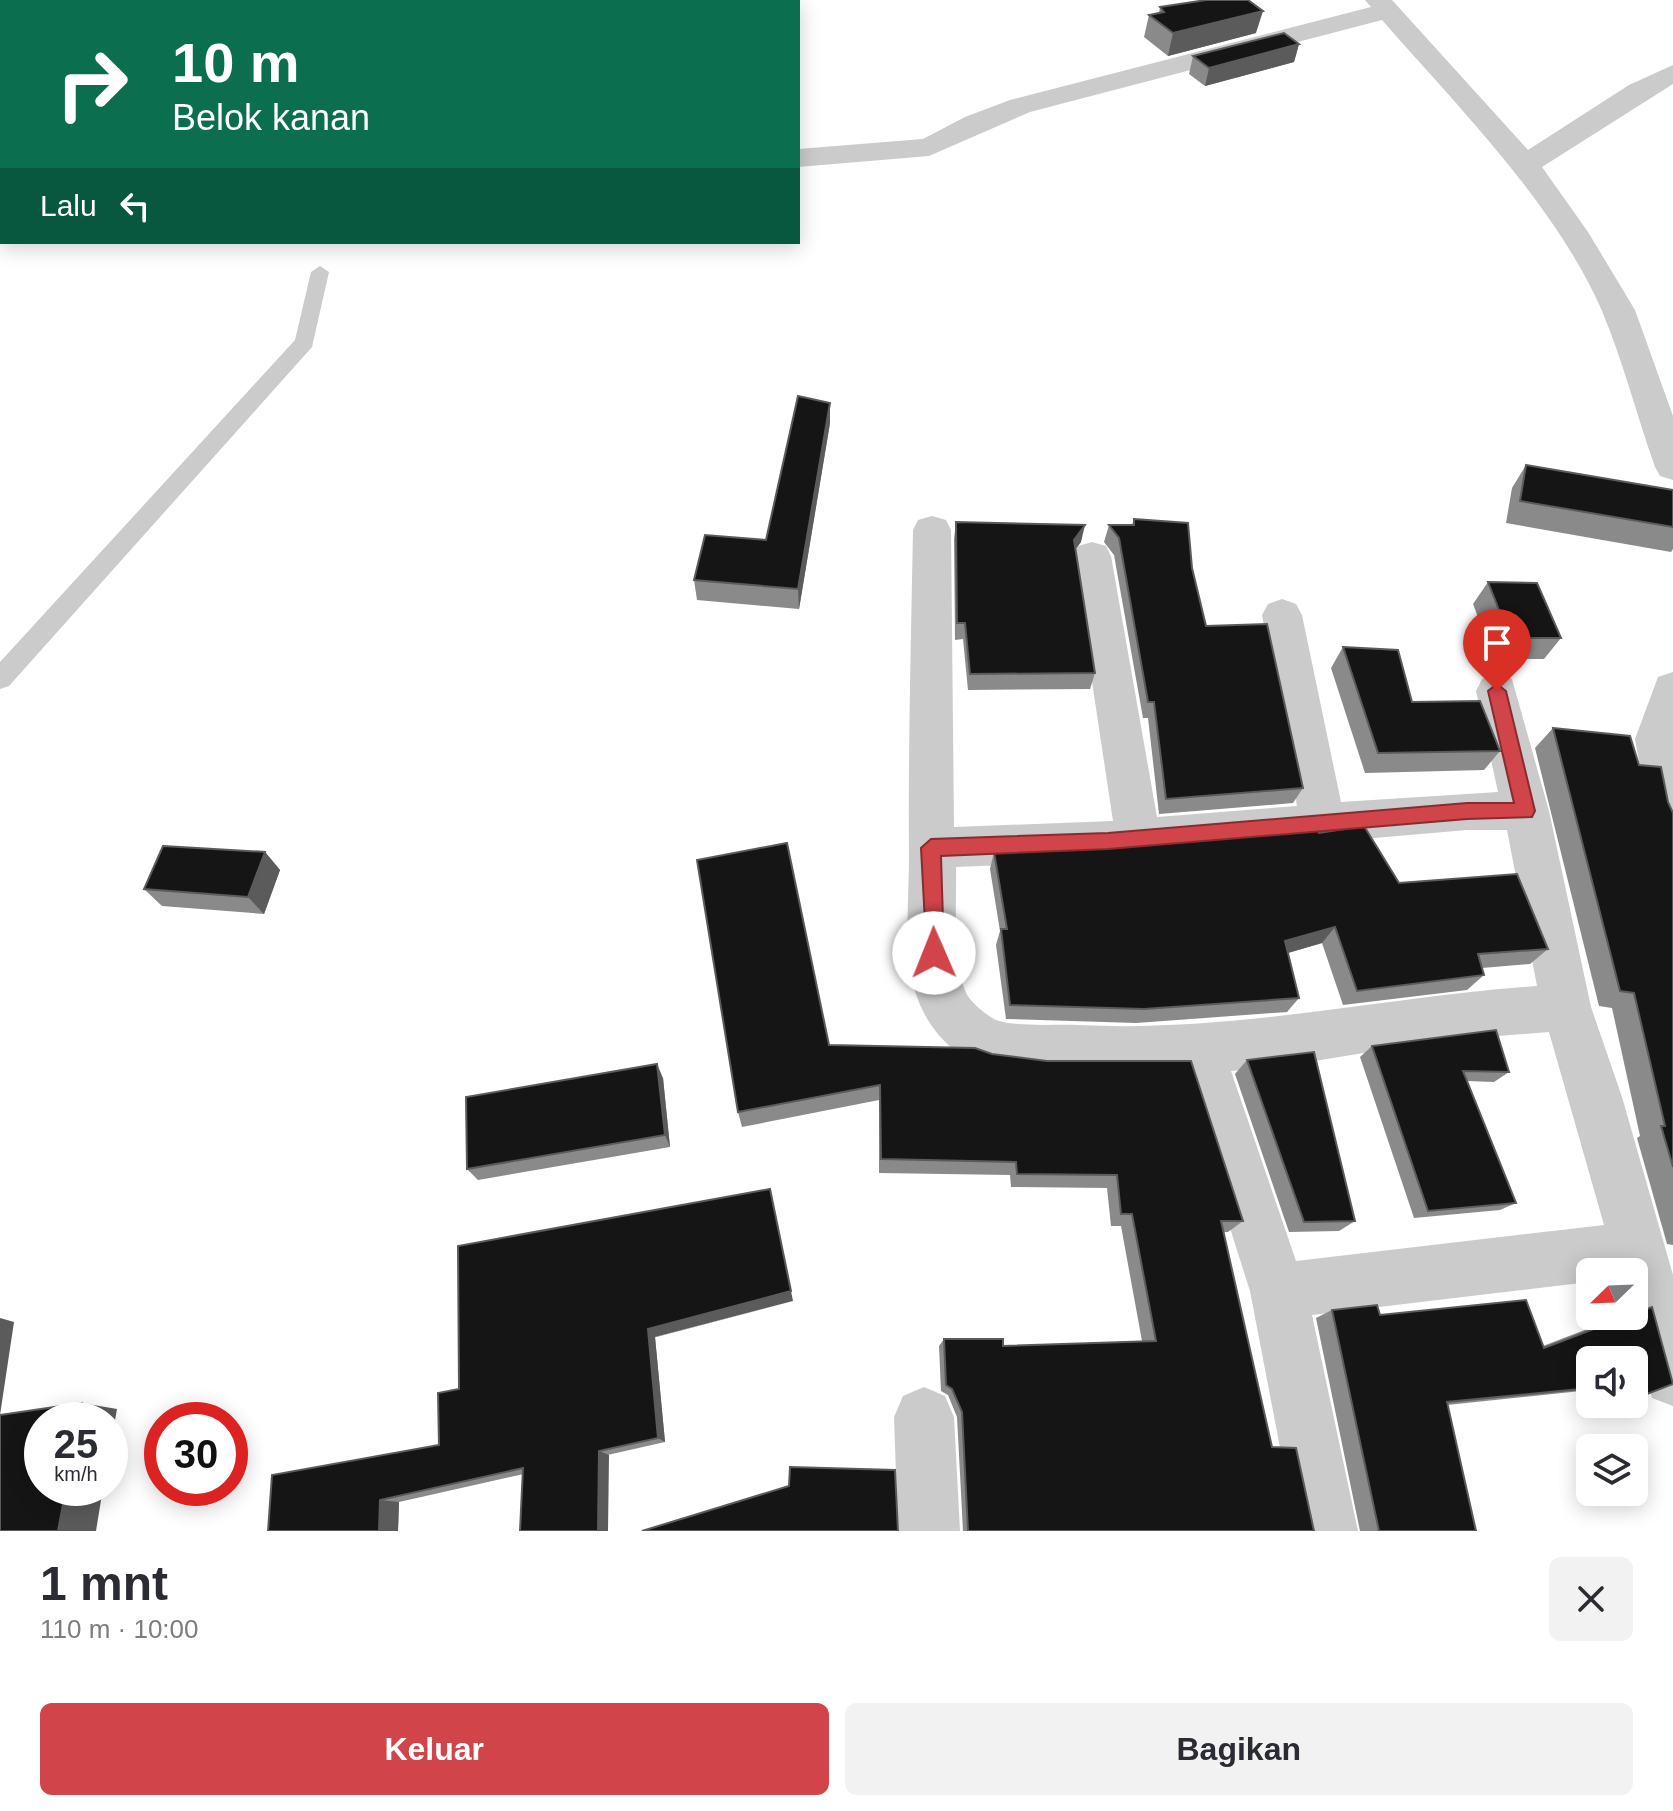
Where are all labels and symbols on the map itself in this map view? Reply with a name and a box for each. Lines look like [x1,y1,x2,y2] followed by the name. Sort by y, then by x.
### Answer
[1463,609,1531,691] pin
[892,911,976,995] position arrow
[1576,1258,1648,1330] north arrow
[144,1402,248,1506] speed limit sign: 30

